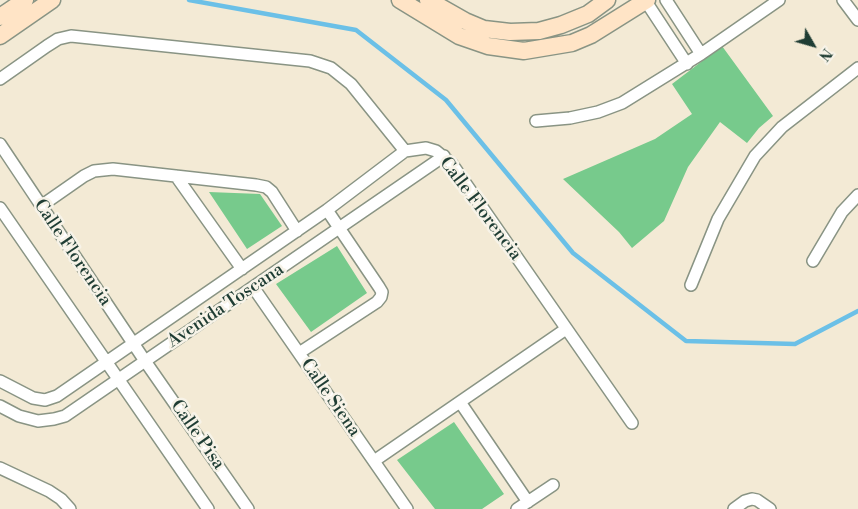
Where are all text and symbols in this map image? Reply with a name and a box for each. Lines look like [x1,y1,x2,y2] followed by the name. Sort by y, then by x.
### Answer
[788,20,838,70] north arrow
[814,44,835,64] text: N
[434,153,526,265] street label: Calle Florencia
[28,196,116,310] street label: Calle Florencia
[164,259,288,353] street label: Avenida Toscana
[295,355,365,441] street label: Calle Siena
[165,396,229,474] street label: Calle Pisa

